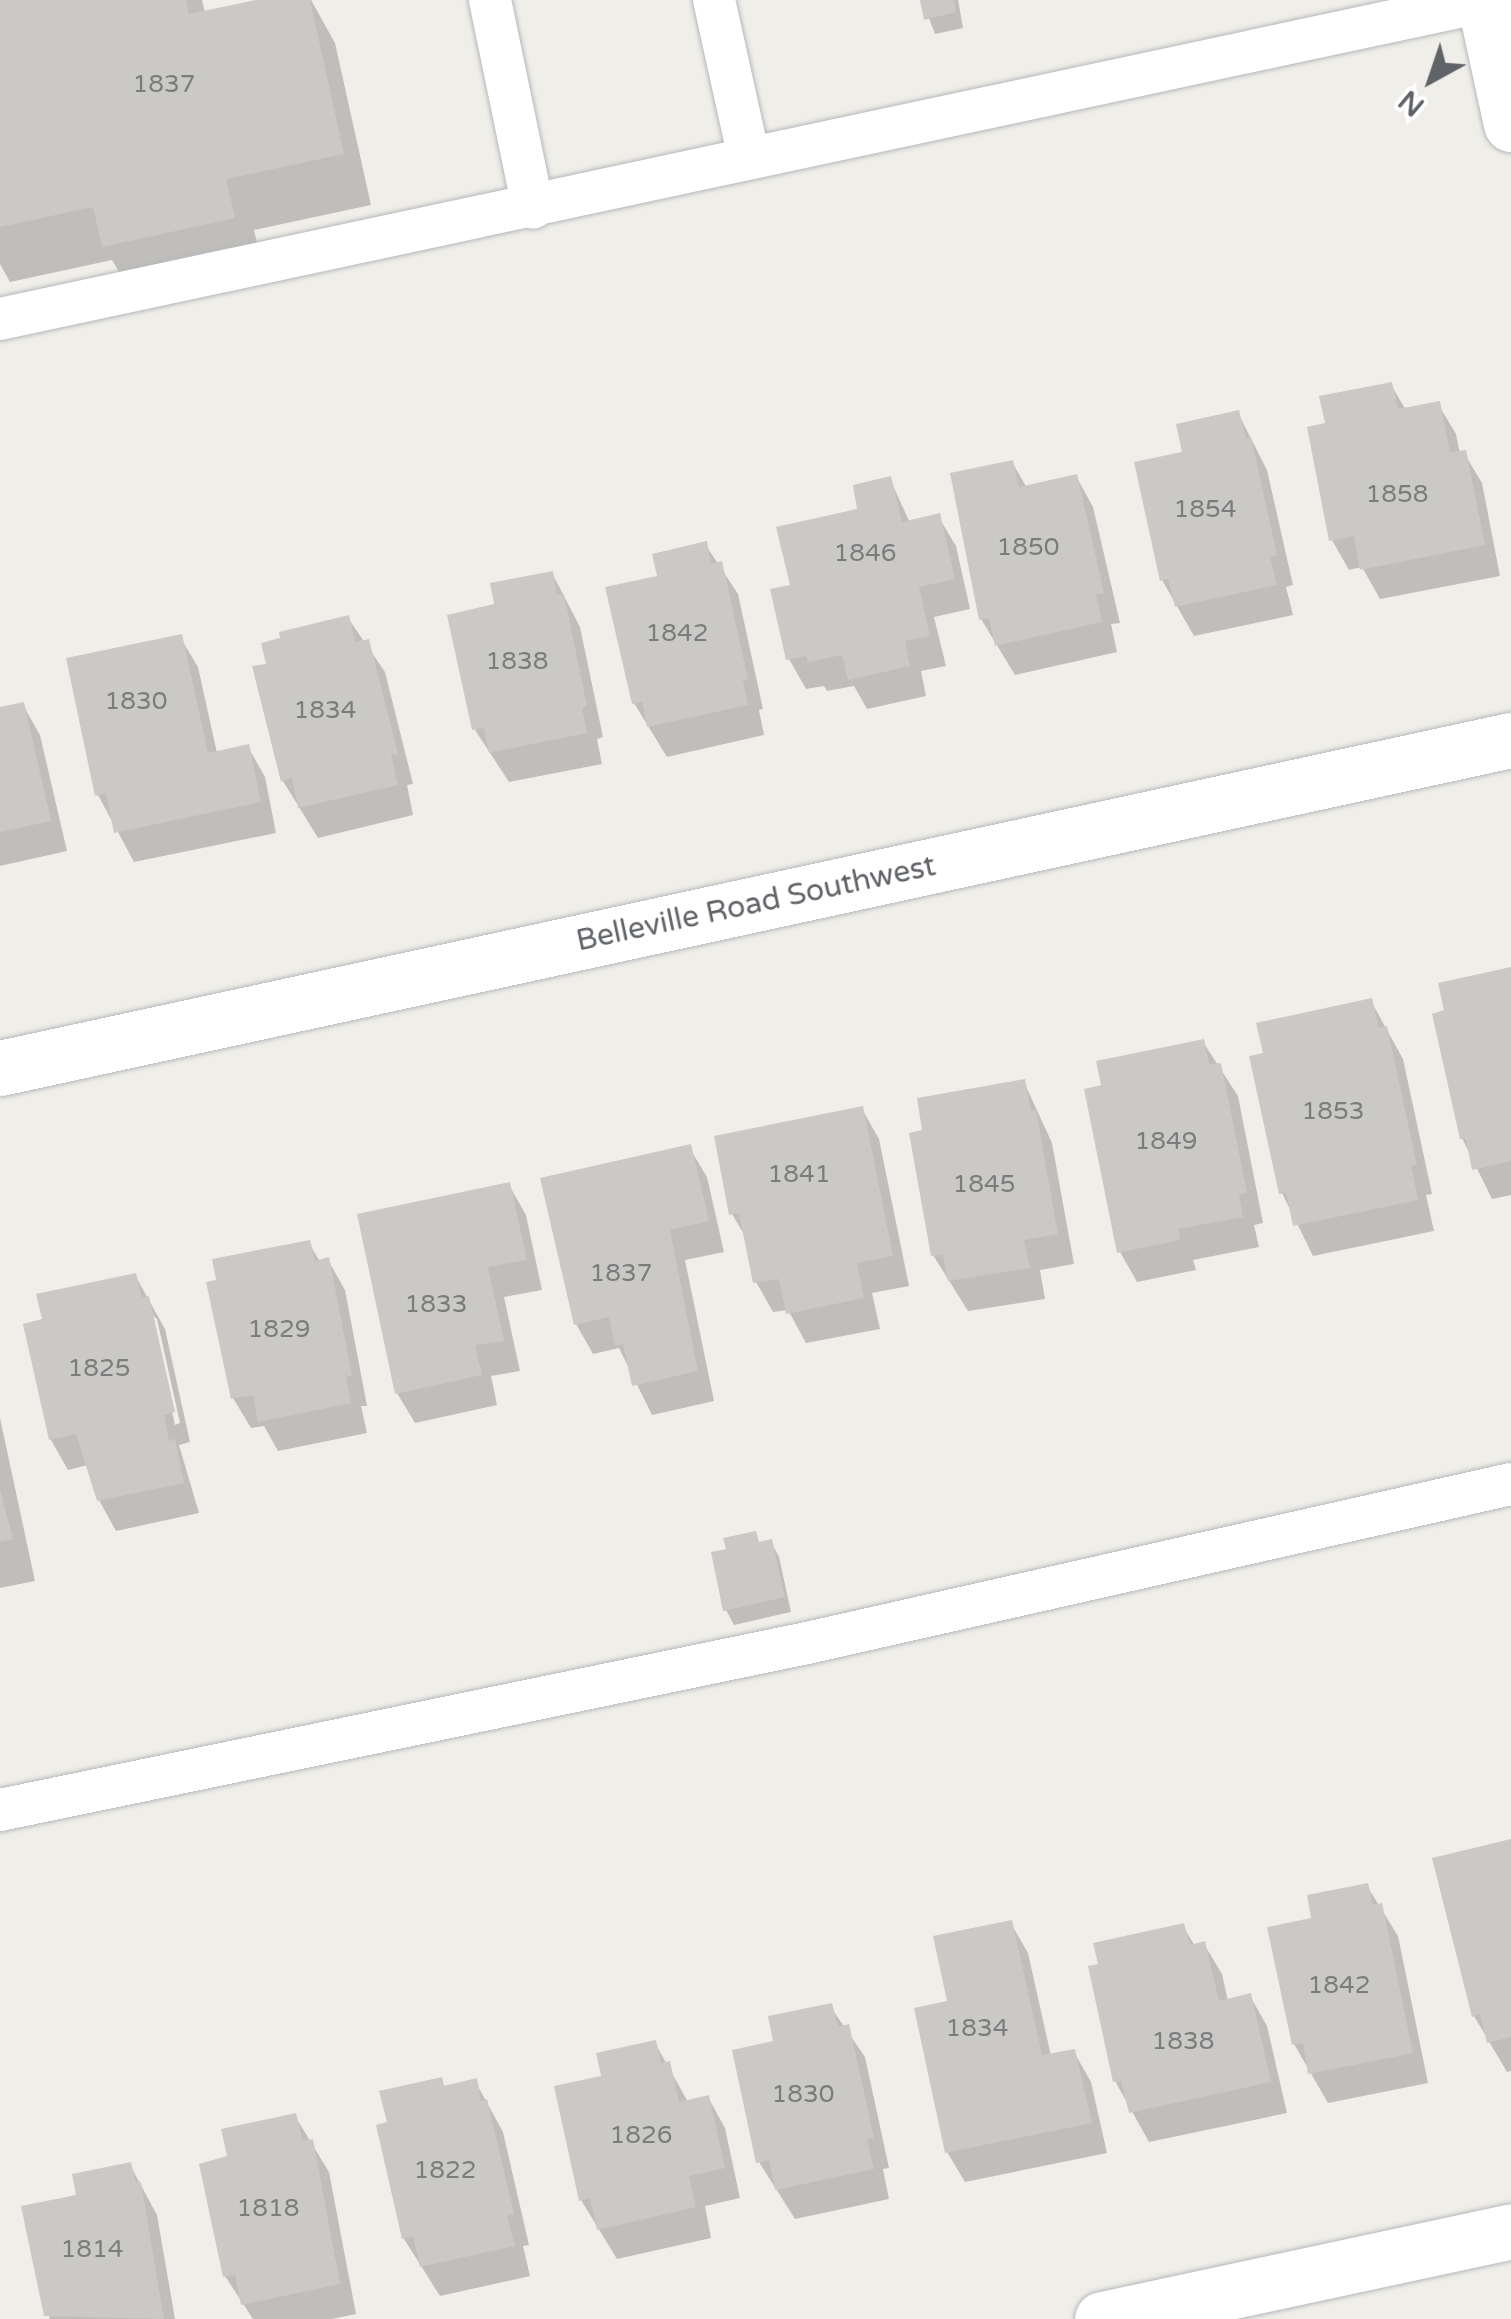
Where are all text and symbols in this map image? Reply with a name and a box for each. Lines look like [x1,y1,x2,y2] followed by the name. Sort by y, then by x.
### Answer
[1381,30,1481,130] north arrow
[133,69,195,99] house number: 1837
[1392,83,1431,123] text: N
[1366,479,1428,509] house number: 1858
[1174,494,1236,524] house number: 1854
[997,532,1059,562] house number: 1850
[834,538,896,568] house number: 1846
[646,618,708,648] house number: 1842
[486,646,548,676] house number: 1838
[105,686,167,716] house number: 1830
[294,695,356,725] house number: 1834
[573,848,939,960] street label: Belleville Road Southwest
[1302,1096,1364,1126] house number: 1853
[1135,1126,1197,1156] house number: 1849
[768,1159,830,1189] house number: 1841
[953,1169,1015,1199] house number: 1845
[590,1258,652,1288] house number: 1837
[405,1289,467,1319] house number: 1833
[248,1314,310,1344] house number: 1829
[68,1353,130,1383] house number: 1825
[1308,1970,1370,2000] house number: 1842
[946,2013,1008,2043] house number: 1834
[1152,2026,1214,2056] house number: 1838
[772,2079,834,2109] house number: 1830
[610,2120,672,2150] house number: 1826
[414,2155,476,2185] house number: 1822
[237,2193,299,2223] house number: 1818
[61,2234,123,2264] house number: 1814

